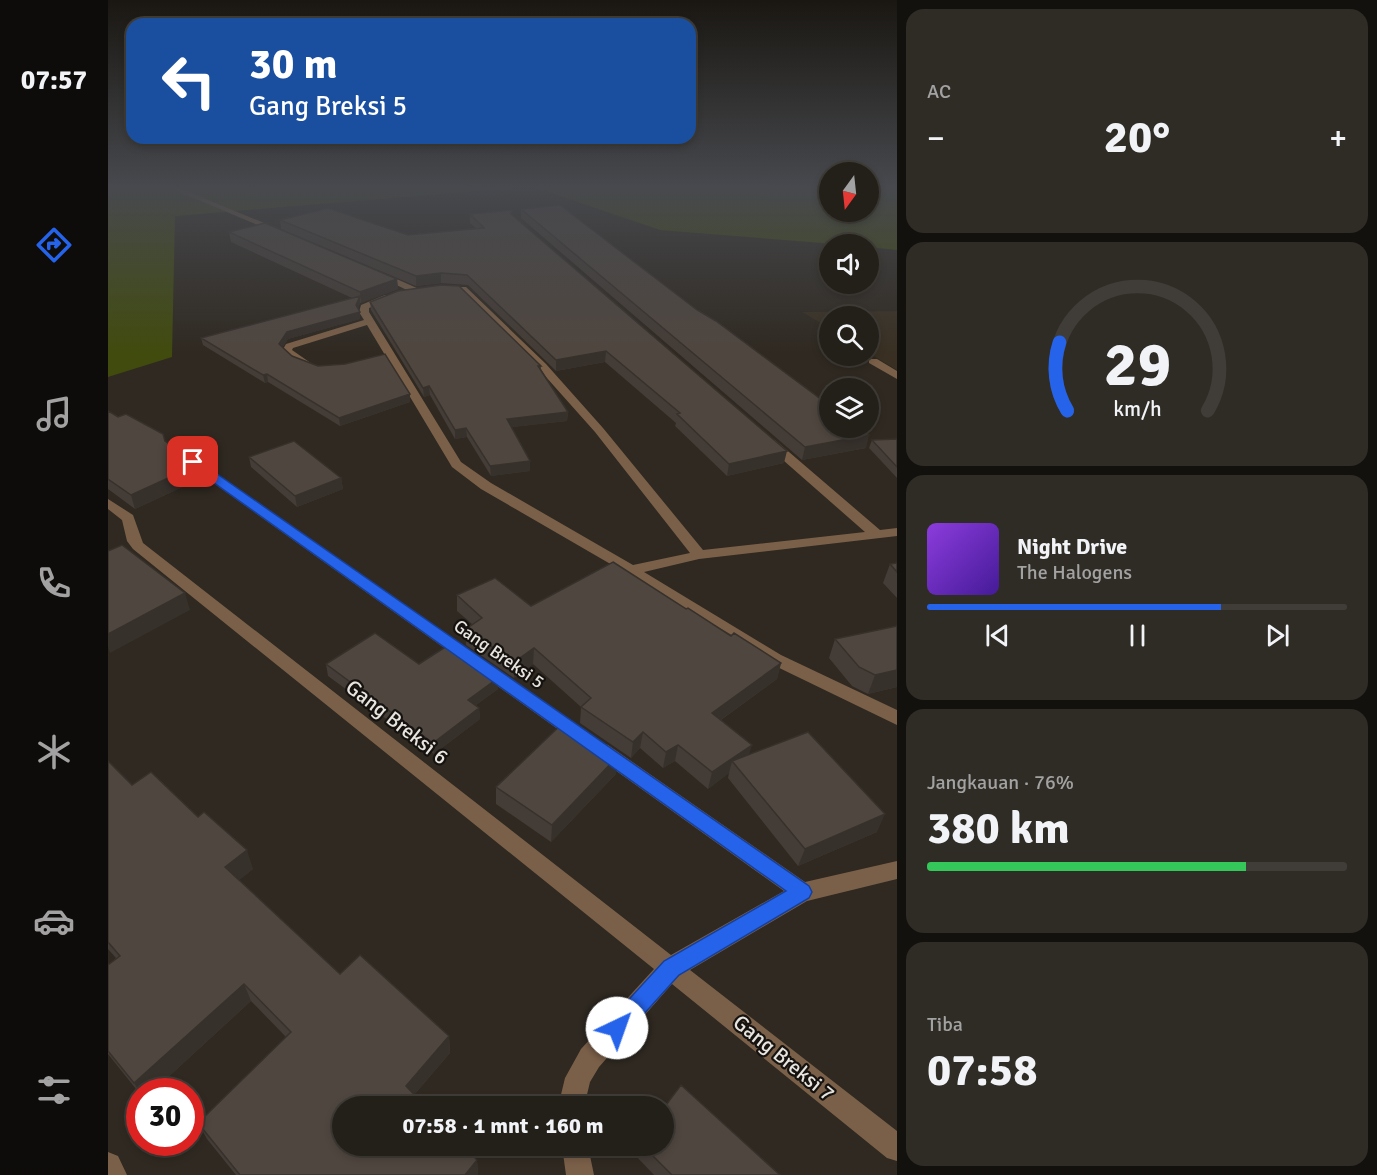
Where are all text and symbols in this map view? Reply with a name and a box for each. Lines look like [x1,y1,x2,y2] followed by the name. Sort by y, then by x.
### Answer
[249,39,338,90] text: 30 m
[150,42,228,120] icon: left
[21,64,87,97] text: 07:57
[927,79,951,104] text: AC
[249,90,407,123] text: Gang Breksi 5
[1104,110,1170,165] text: 20°
[927,118,945,159] text: −
[1329,118,1347,159] text: +
[819,162,879,222] north arrow
[819,162,879,438] map controls
[33,224,75,266] icon: directions
[819,234,879,294] button: sound
[819,306,879,366] button: search
[1103,326,1171,403] text: 29
[819,378,879,438] button: layers
[33,393,75,435] icon: music
[1113,397,1161,423] text: km/h
[167,436,218,487] pin
[176,445,209,478] icon: arrive
[1017,533,1127,560] text: Night Drive
[1017,560,1132,585] text: The Halogens
[33,562,75,604] icon: phone
[450,615,548,693] street label: Gang Breksi 5
[981,619,1014,652] icon: previous
[1121,619,1154,652] icon: pause
[1261,619,1294,652] icon: next
[341,674,453,770] street label: Gang Breksi 6
[33,731,75,773] icon: climate
[927,770,1074,795] text: Jangkauan · 76%
[927,801,1070,856] text: 380 km
[33,900,75,942] icon: car
[585,996,649,1060] position arrow
[728,1009,840,1107] street label: Gang Breksi 7
[927,1012,963,1037] text: Tiba
[927,1043,1037,1098] text: 07:58
[33,1069,75,1111] icon: filters
[126,1078,204,1156] speed limit sign: 30
[403,1112,603,1139] text: 07:58 · 1 mnt · 160 m

